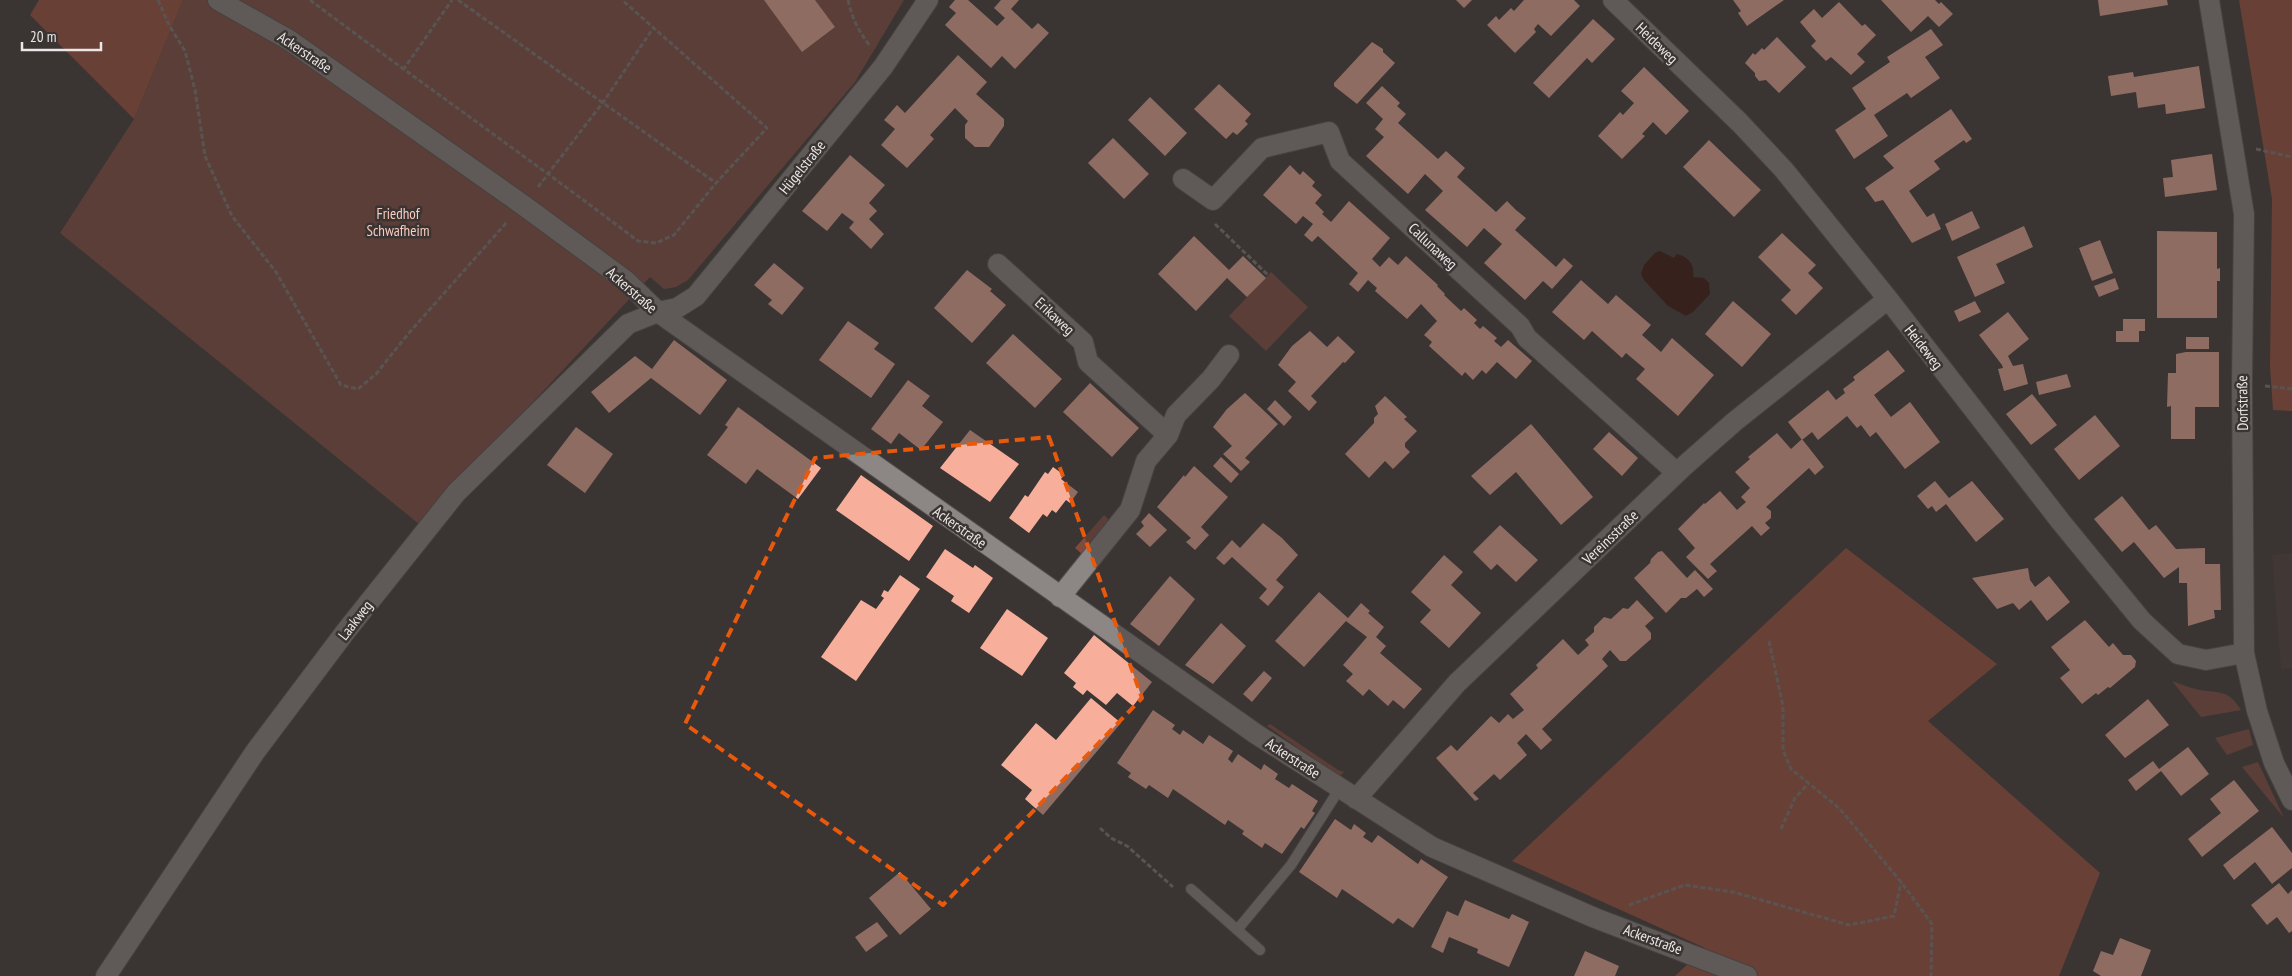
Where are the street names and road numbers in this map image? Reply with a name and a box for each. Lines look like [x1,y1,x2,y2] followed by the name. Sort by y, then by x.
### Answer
[1632,18,1682,68] street label: Heideweg
[274,27,336,77] street label: Ackerstraße
[775,136,829,198] street label: Hügelstraße
[1405,219,1461,273] street label: Callunaweg
[603,263,661,317] street label: Ackerstraße
[1031,293,1079,339] street label: Erikaweg
[1901,321,1947,373] street label: Heideweg
[2232,375,2252,431] street label: Dorfstraße
[930,502,990,552] street label: Ackerstraße
[1577,506,1642,569] street label: Vereinsstraße
[334,596,376,644] street label: Laakweg
[1262,733,1324,783] street label: Ackerstraße
[1621,920,1685,958] street label: Ackerstraße

